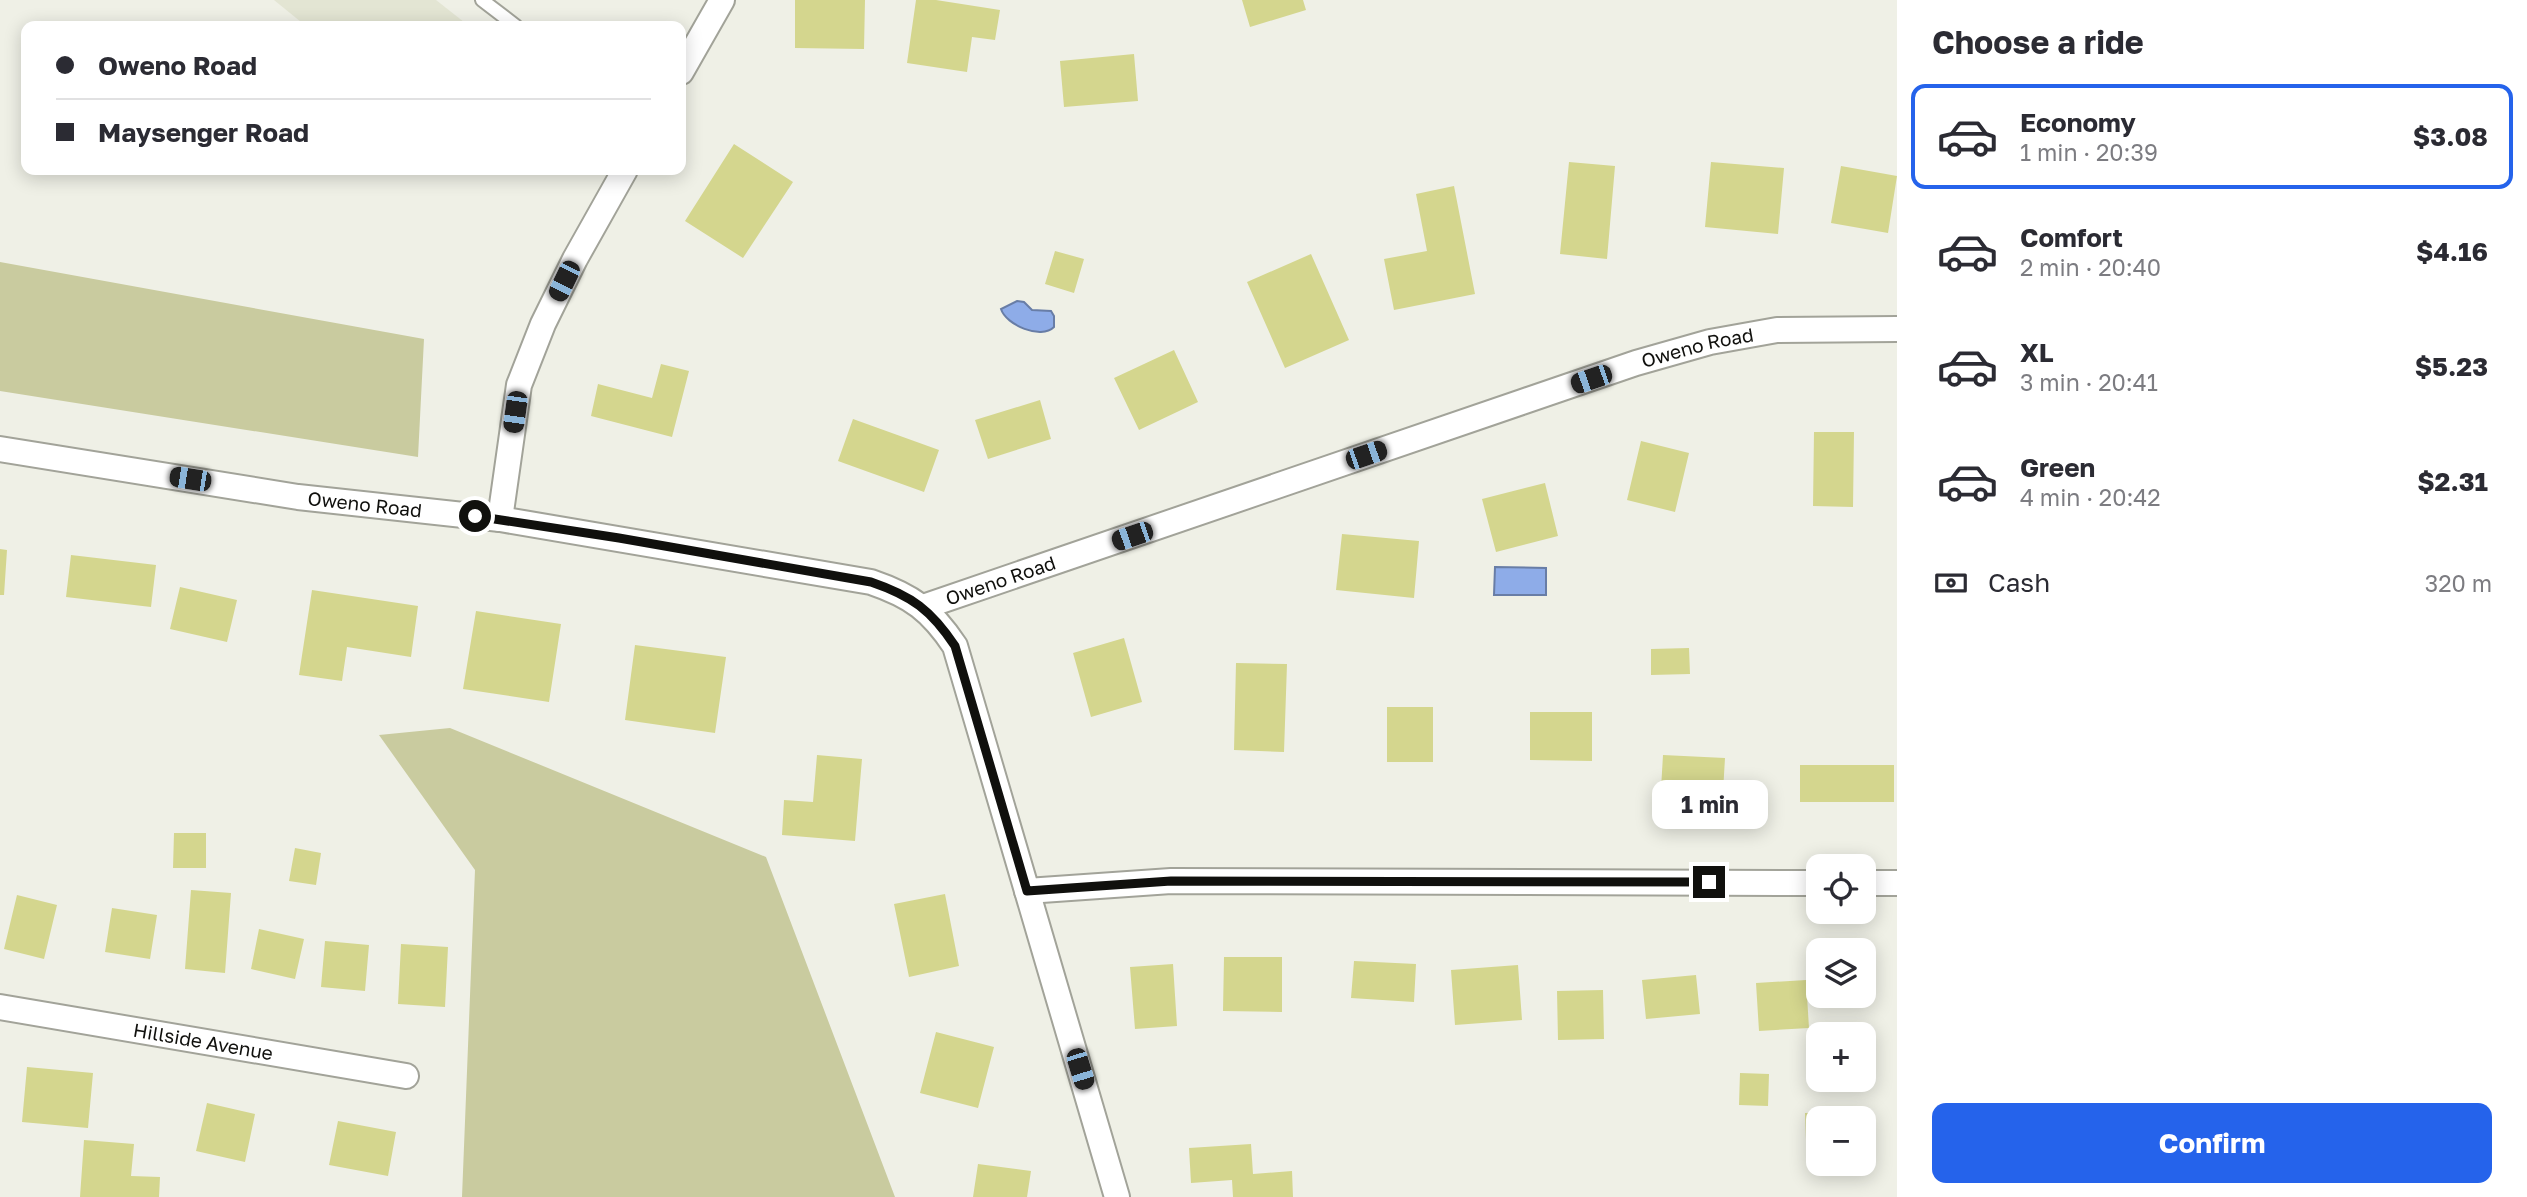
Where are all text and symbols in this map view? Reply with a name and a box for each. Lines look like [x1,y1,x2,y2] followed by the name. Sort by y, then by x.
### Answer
[1932,23,2144,61] text: Choose a ride
[98,50,257,81] text: Oweno Road
[1936,105,1999,168] icon: car
[2020,107,2136,138] text: Economy
[98,117,309,148] text: Maysenger Road
[2413,121,2488,152] text: $3.08
[2020,138,2158,166] text: 1 min · 20:39
[1936,220,1999,283] icon: car
[2020,222,2123,253] text: Comfort
[2416,236,2488,267] text: $4.16
[2020,253,2161,281] text: 2 min · 20:40
[546,258,583,304] car
[1639,322,1755,372] street label: Oweno Road
[1936,335,1999,398] icon: car
[2020,337,2054,368] text: XL
[2415,351,2488,382] text: $5.23
[1568,362,1615,396] car
[2020,368,2158,396] text: 3 min · 20:41
[502,390,529,434] car
[1343,438,1390,472] car
[1936,450,1999,513] icon: car
[2020,452,2095,483] text: Green
[168,465,213,493] car
[2417,466,2488,497] text: $2.31
[2020,483,2161,511] text: 4 min · 20:42
[307,486,423,521] street label: Oweno Road
[459,500,491,532] route start
[1109,519,1156,553] car
[942,551,1058,609] street label: Oweno Road
[1932,564,1970,602] icon: cash
[1988,567,2050,598] text: Cash
[2425,569,2492,597] text: 320 m
[1651,780,1767,830] callout: 1 min
[1681,790,1739,818] text: 1 min
[1806,854,1876,1176] map controls
[1806,854,1876,924] button: locate
[1693,866,1725,898] route end
[1806,938,1876,1008] button: layers
[131,1018,275,1064] street label: Hillside Avenue
[1806,1022,1876,1092] button: +
[1064,1046,1097,1092] car
[1932,1103,2492,1183] button: Confirm
[1806,1106,1876,1176] button: −

